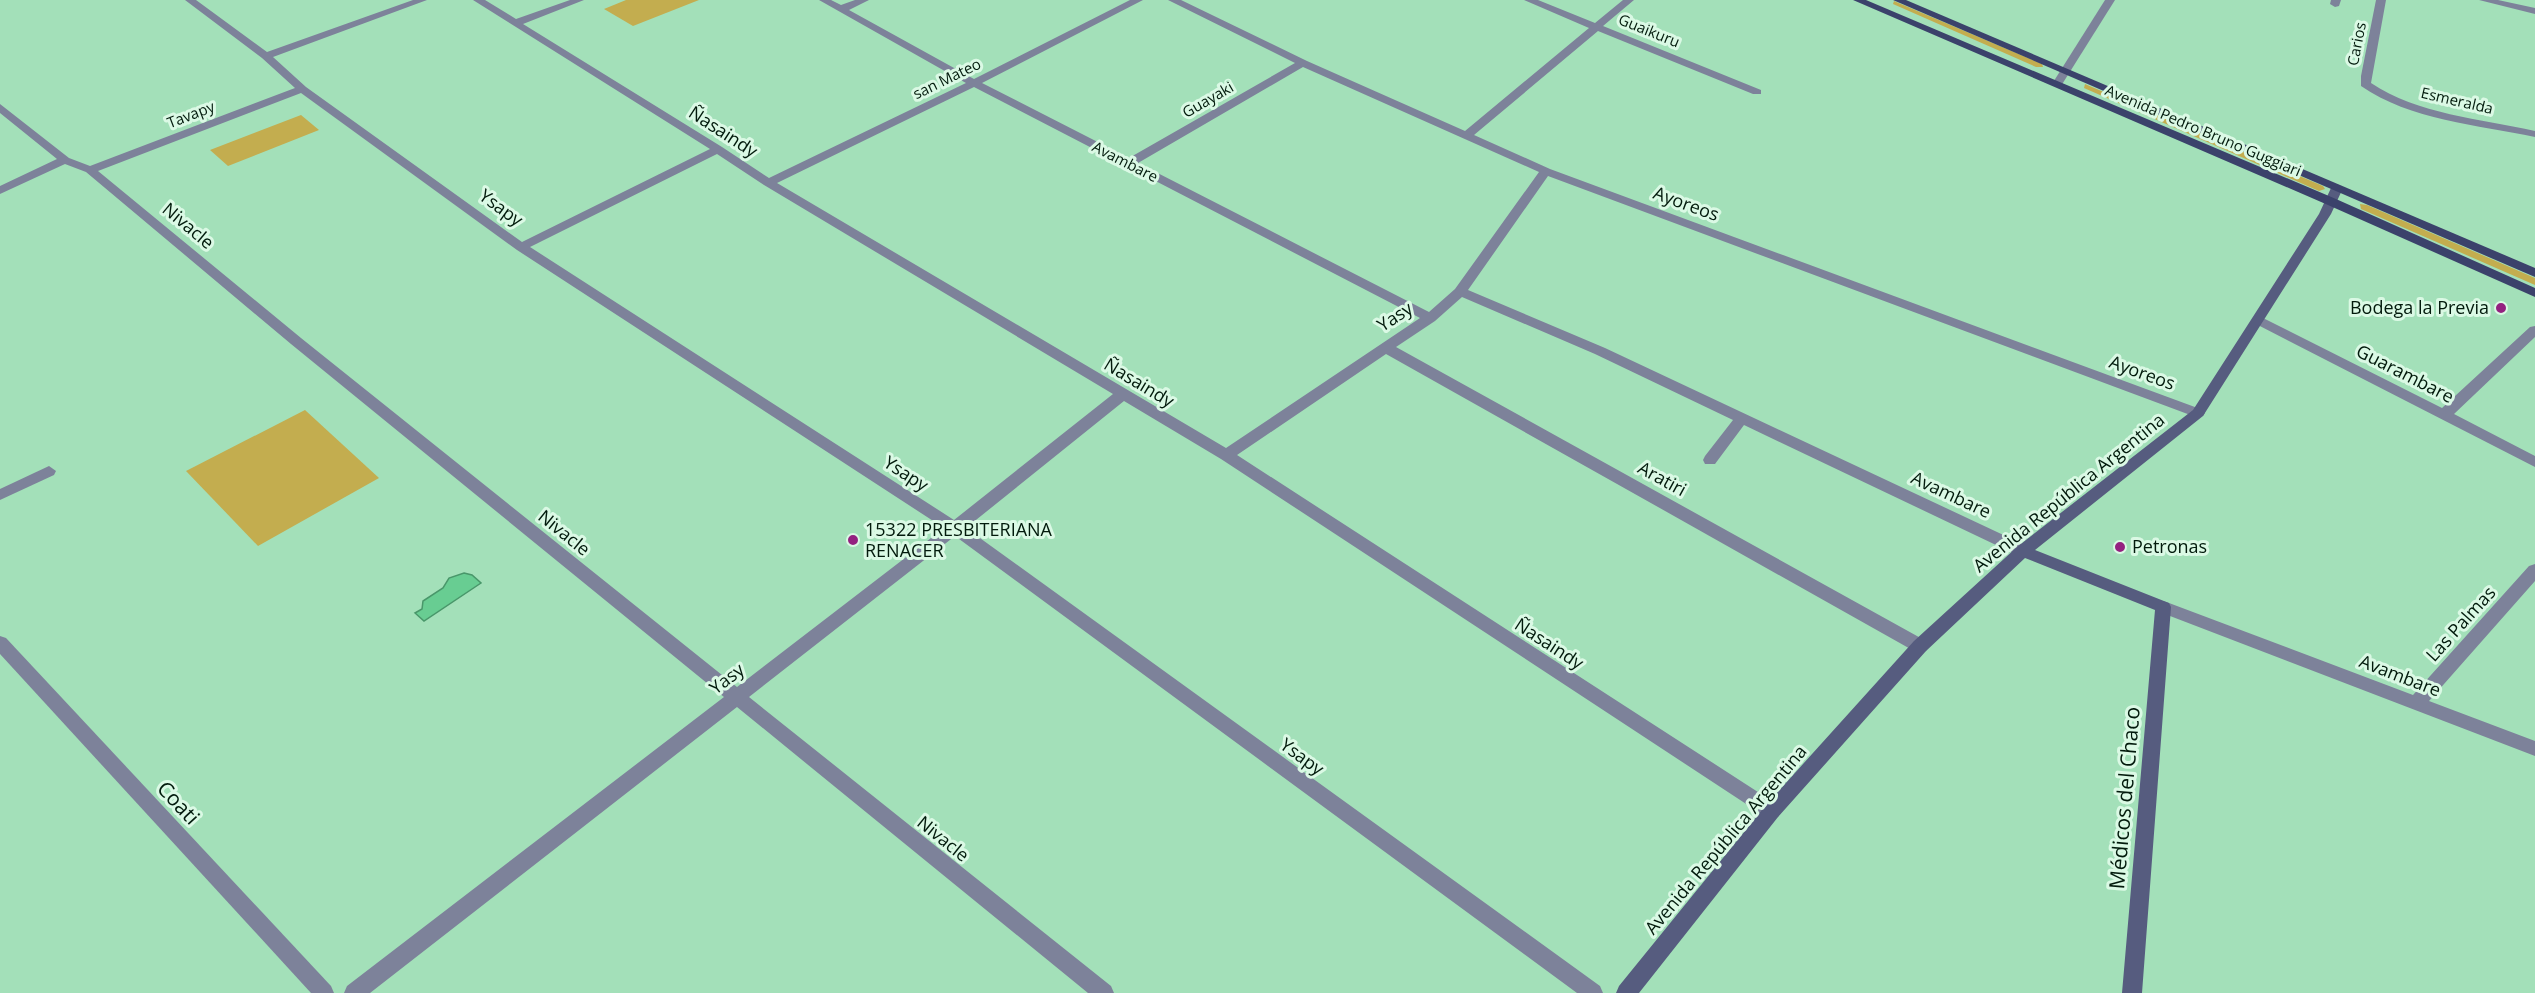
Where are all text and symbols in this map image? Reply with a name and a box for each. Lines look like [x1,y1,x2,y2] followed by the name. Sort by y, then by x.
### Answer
[1616,9,1683,51] street label: Guaikuru
[2342,20,2370,67] street label: Carios
[909,53,984,103] street label: san Mateo
[1178,76,1237,122] street label: Guayaki
[2102,80,2304,181] street label: Avenida Pedro Bruno Guggiari
[2419,82,2495,118] street label: Esmeralda
[164,96,218,132] street label: Tavapy
[684,100,764,163] street label: Ñasaindy
[1089,136,1162,186] street label: Avambare
[1650,180,1722,226] street label: Ayoreos
[475,183,529,232] street label: Ysapy
[158,197,219,254] street label: Nivacle
[1372,295,1418,336] street label: Yasy
[2350,295,2489,319] place label: Bodega la Previa
[2494,301,2508,315] marker: Bodega la Previa
[2352,338,2458,408] street label: Guarambare
[2106,349,2178,395] street label: Ayoreos
[1100,352,1180,413] street label: Ñasaindy
[1968,407,2169,577] street label: Avenida República Argentina
[880,450,934,497] street label: Ysapy
[1634,455,1691,501] street label: Aratiri
[1908,465,1995,523] street label: Avambare
[534,504,596,561] street label: Nivacle
[865,517,1053,562] place label: 15322 PRESBITERIANA RENACER
[846,533,860,547] marker: 15322 PRESBITERIANA RENACER
[2132,534,2207,558] place label: Petronas
[2113,540,2127,554] marker: Petronas
[2420,581,2500,666] street label: Las Palmas
[1510,612,1590,675] street label: Ñasaindy
[2356,649,2445,702] street label: Avambare
[704,657,749,699] street label: Yasy
[2102,706,2146,890] street label: Médicos del Chaco
[1276,732,1330,781] street label: Ysapy
[1639,740,1812,939] street label: Avenida República Argentina
[151,774,206,830] street label: Coati
[913,810,975,867] street label: Nivacle

